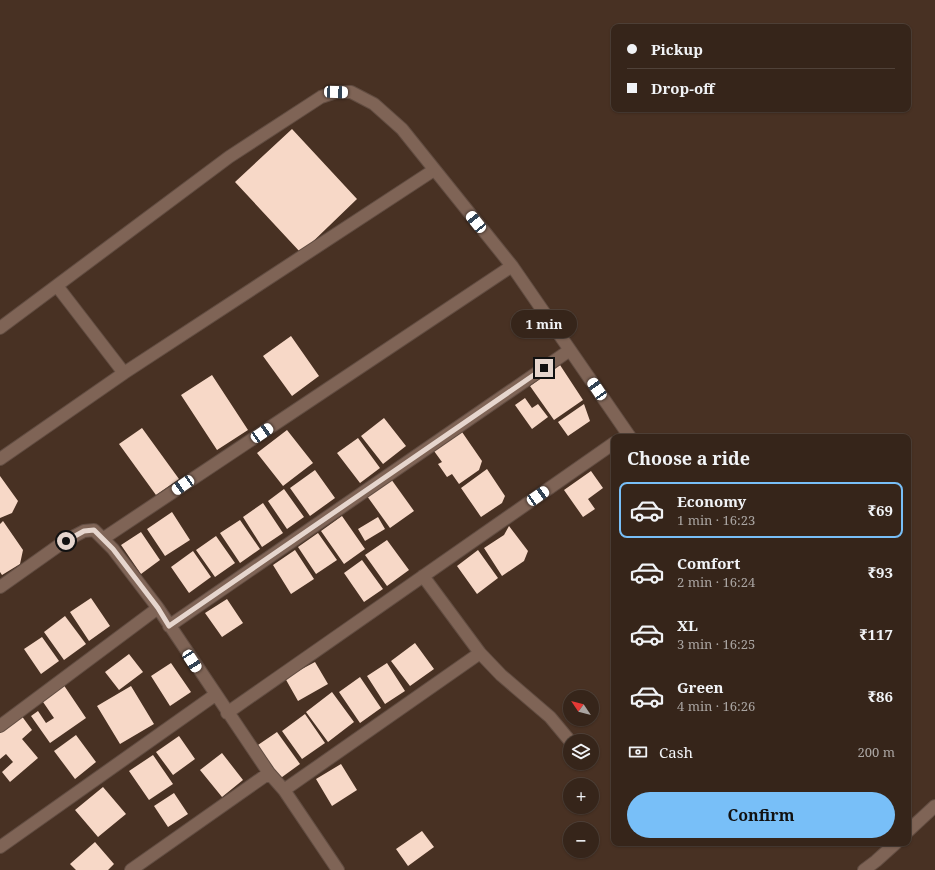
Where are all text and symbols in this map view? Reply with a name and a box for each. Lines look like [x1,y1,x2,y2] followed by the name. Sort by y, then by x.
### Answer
[651,39,703,59] text: Pickup
[651,78,715,98] text: Drop-off
[324,86,348,98] car
[464,209,488,235] car
[511,310,577,338] callout: 1 min
[526,315,562,333] text: 1 min
[535,359,553,377] route end
[585,376,609,402] car
[249,421,275,445] car
[627,446,750,470] text: Choose a ride
[170,473,196,497] car
[525,484,551,508] car
[677,491,746,511] text: Economy
[629,492,665,528] icon: car
[868,500,893,520] text: ₹69
[677,511,755,529] text: 1 min · 16:23
[57,532,75,550] route start
[677,553,740,573] text: Comfort
[629,554,665,590] icon: car
[868,562,893,582] text: ₹93
[677,573,755,591] text: 2 min · 16:24
[677,615,698,635] text: XL
[629,616,665,652] icon: car
[859,624,893,644] text: ₹117
[677,635,755,653] text: 3 min · 16:25
[180,648,204,674] car
[677,677,724,697] text: Green
[629,678,665,714] icon: car
[868,686,893,706] text: ₹86
[563,690,599,726] north arrow
[563,690,599,858] map controls
[677,697,755,715] text: 4 min · 16:26
[563,734,599,770] button: layers
[627,741,649,763] icon: cash
[659,742,693,762] text: Cash
[858,743,895,761] text: 200 m
[563,778,599,814] button: +
[627,792,895,838] button: Confirm
[563,822,599,858] button: −

